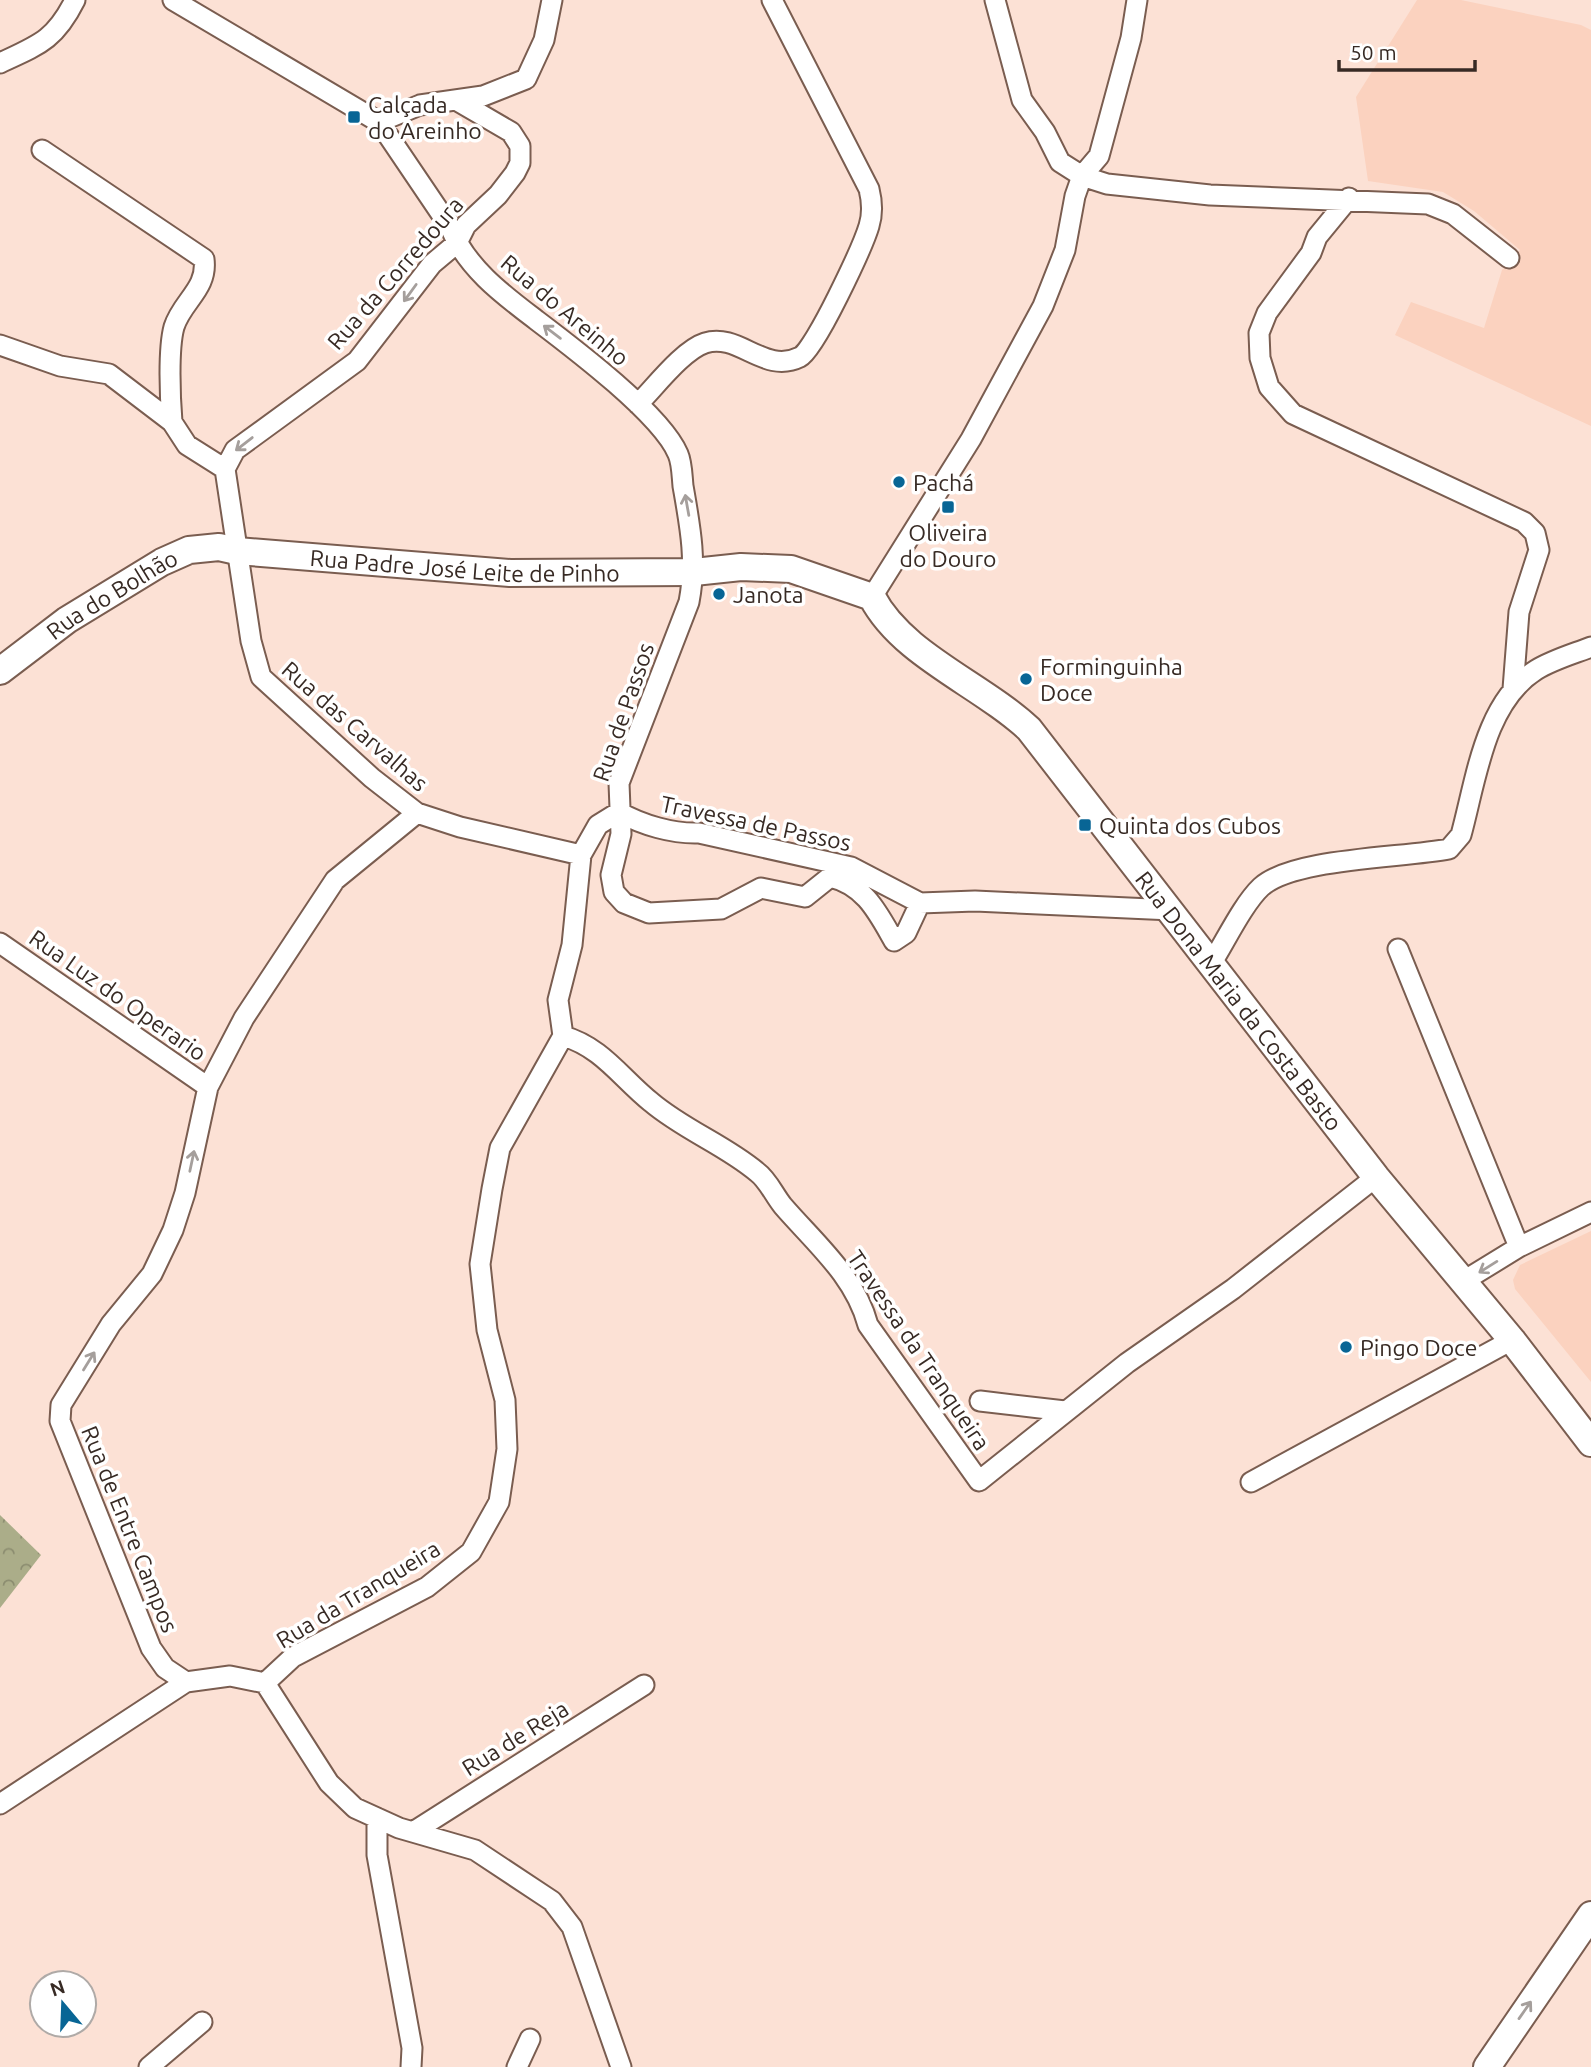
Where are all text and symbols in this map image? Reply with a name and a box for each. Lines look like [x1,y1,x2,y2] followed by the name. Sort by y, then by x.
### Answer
[1339,28,1476,72] scale bar
[1350,40,1397,64] text: 50 m
[368,92,482,143] place label: Calçada do Areinho
[346,109,362,125] marker: Calçada do Areinho
[322,192,468,354] street label: Rua da Corredoura
[496,250,634,370] street label: Rua do Areinho
[403,283,418,301] one-way arrow
[543,325,562,339] one-way arrow
[235,436,253,451] one-way arrow
[913,470,974,495] place label: Pachá
[891,474,907,490] marker: Pachá
[680,494,693,517] one-way arrow
[940,499,956,515] marker: Oliveira do Douro
[899,520,997,571] place label: Oliveira do Douro
[41,544,181,644] street label: Rua do Bolhão
[309,544,620,586] street label: Rua Padre José Leite de Pinho
[733,582,804,607] place label: Janota
[711,586,727,602] marker: Janota
[588,639,658,785] street label: Rua de Passos
[1040,654,1183,705] place label: Forminguinha Doce
[277,656,433,796] street label: Rua das Carvalhas
[1018,671,1034,687] marker: Forminguinha Doce
[659,791,853,855] street label: Travessa de Passos
[1099,813,1281,838] place label: Quinta dos Cubos
[1077,817,1093,833] marker: Quinta dos Cubos
[1131,866,1348,1135] street label: Rua Dona Maria da Costa Basto
[25,925,211,1065] street label: Rua Luz do Operario
[185,1150,199,1173] one-way arrow
[843,1246,995,1454] street label: Travessa da Tranqueira
[1478,1261,1498,1275] one-way arrow
[1360,1335,1477,1360] place label: Pingo Doce
[1338,1339,1354,1355] marker: Pingo Doce
[82,1351,96,1371] one-way arrow
[77,1422,183,1636] street label: Rua de Entre Campos
[272,1535,444,1653] street label: Rua da Tranqueira
[457,1696,573,1780] street label: Rua de Reja
[28,1969,98,2039] north arrow
[47,1975,68,2001] text: N
[1518,2001,1532,2020] one-way arrow

